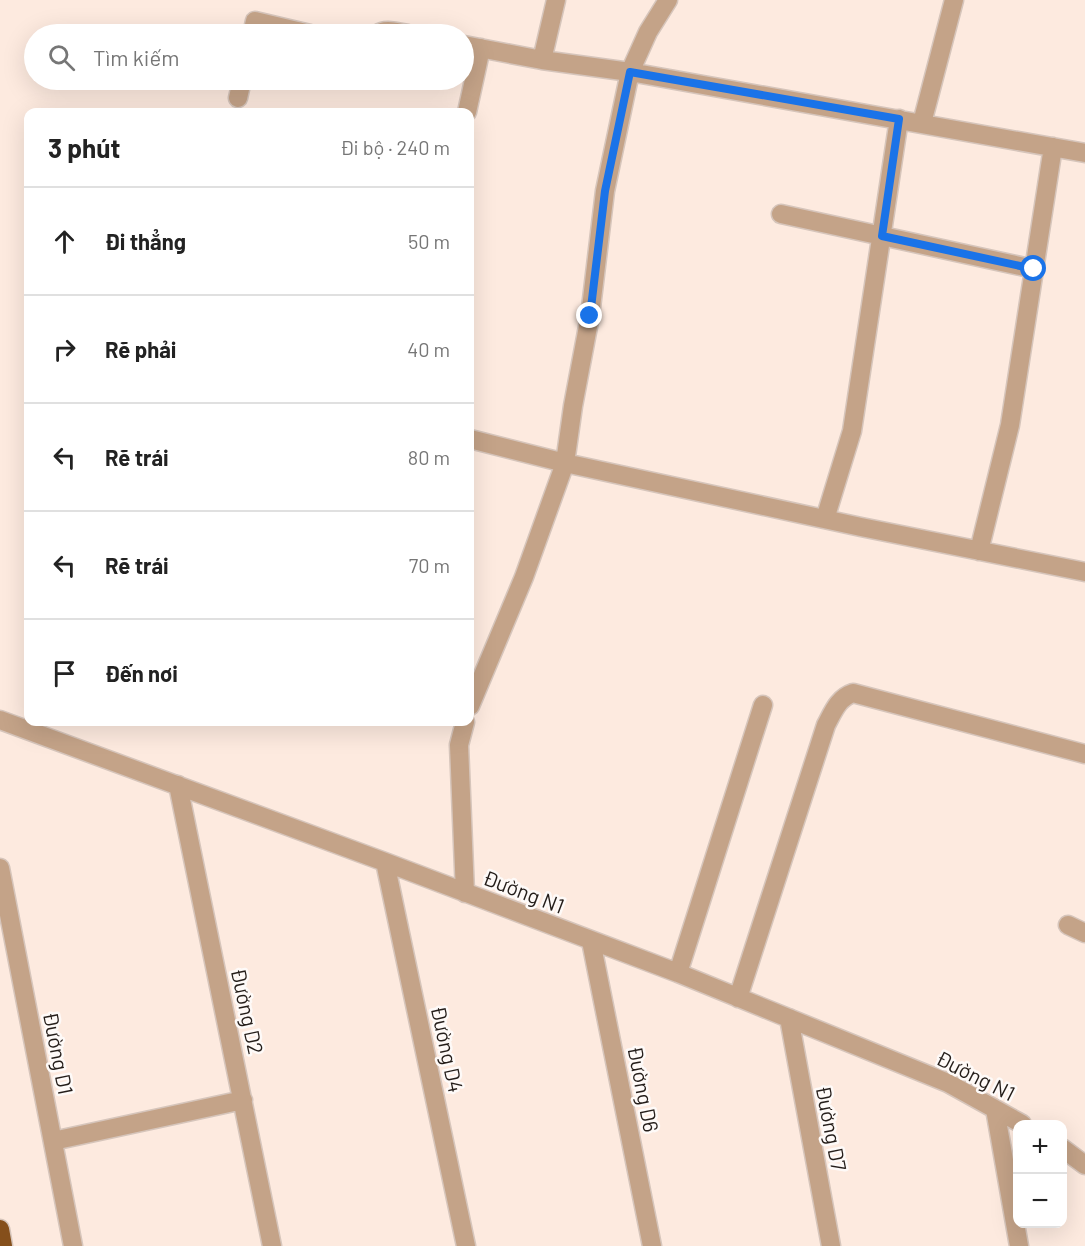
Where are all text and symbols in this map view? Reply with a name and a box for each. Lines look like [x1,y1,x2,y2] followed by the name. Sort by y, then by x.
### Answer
[24,24,474,90] search box
[45,41,78,74] icon: search
[93,44,179,70] text: Tìm kiếm
[48,132,120,163] text: 3 phút
[340,135,450,159] text: Đi bộ · 240 m
[48,225,81,258] icon: ahead
[105,228,186,254] text: Đi thẳng
[408,229,450,253] text: 50 m
[1020,255,1046,281] route start
[576,302,602,328] route end
[48,333,81,366] icon: right
[105,336,176,362] text: Rẽ phải
[407,337,450,361] text: 40 m
[48,441,81,474] icon: left
[105,444,169,470] text: Rẽ trái
[408,445,450,469] text: 80 m
[48,549,81,582] icon: left
[105,552,169,578] text: Rẽ trái
[409,553,450,577] text: 70 m
[48,657,81,690] icon: arrive
[105,660,178,686] text: Đến nơi
[480,864,568,918] street label: Đường N1
[227,966,269,1056] street label: Đường D2
[427,1003,469,1095] street label: Đường D4
[39,1010,79,1096] street label: Đường D1
[623,1044,665,1134] street label: Đường D6
[932,1045,1020,1105] street label: Đường N1
[811,1083,853,1173] street label: Đường D7
[1013,1120,1067,1228] map controls
[1013,1120,1067,1174] button: +
[1013,1174,1067,1228] button: −

